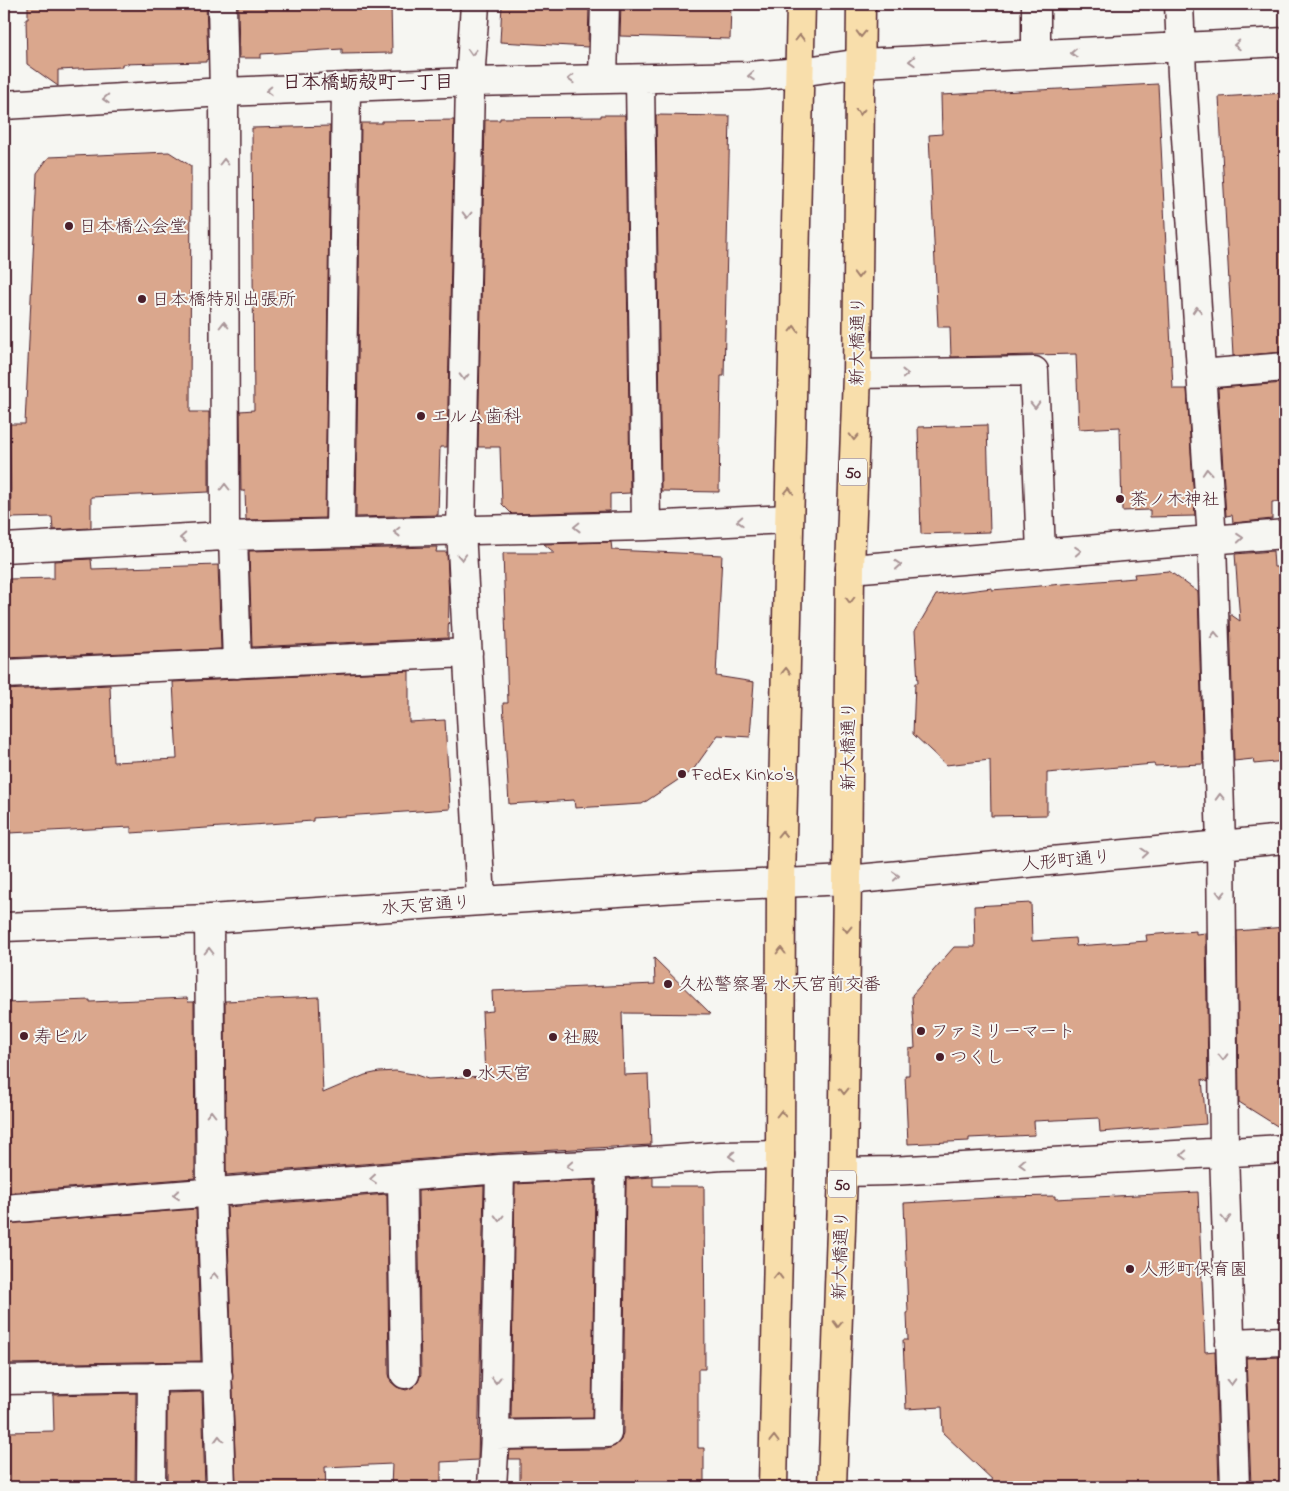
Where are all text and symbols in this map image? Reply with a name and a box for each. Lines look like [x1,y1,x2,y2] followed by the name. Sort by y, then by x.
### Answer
[856,30,866,38] one-way arrow
[795,34,805,42] one-way arrow
[1232,40,1240,51] one-way arrow
[1070,47,1078,58] one-way arrow
[466,49,477,57] one-way arrow
[908,56,916,66] one-way arrow
[282,70,454,97] district label: 日本橋蛎殻町一丁目
[747,70,755,81] one-way arrow
[567,74,574,84] one-way arrow
[265,85,273,96] one-way arrow
[102,94,110,105] one-way arrow
[855,108,865,116] one-way arrow
[219,158,229,166] one-way arrow
[462,211,473,219] one-way arrow
[79,215,187,241] place label: 日本橋公会堂
[63,220,75,232] marker: 日本橋公会堂
[853,271,863,279] one-way arrow
[152,288,296,314] place label: 日本橋特別出張所
[136,293,148,305] marker: 日本橋特別出張所
[845,296,873,386] street label: 新大橋通り
[1191,306,1202,314] one-way arrow
[219,320,229,328] one-way arrow
[789,324,799,332] one-way arrow
[902,369,910,379] one-way arrow
[459,374,469,382] one-way arrow
[1030,402,1040,409] one-way arrow
[431,405,521,431] place label: エルム歯科
[415,410,427,422] marker: エルム歯科
[849,433,860,441] one-way arrow
[839,458,867,486] road number: 50
[1202,468,1213,476] one-way arrow
[220,483,230,490] one-way arrow
[784,487,795,495] one-way arrow
[1130,488,1220,514] place label: 茶ノ木神社
[1114,493,1126,505] marker: 茶ノ木神社
[736,516,744,527] one-way arrow
[573,522,581,532] one-way arrow
[393,526,401,537] one-way arrow
[178,533,186,544] one-way arrow
[1236,533,1244,544] one-way arrow
[1074,545,1082,556] one-way arrow
[457,553,468,561] one-way arrow
[895,560,903,571] one-way arrow
[845,596,855,604] one-way arrow
[1209,630,1220,638] one-way arrow
[781,667,791,674] one-way arrow
[837,701,863,791] street label: 新大橋通り
[691,763,794,789] place label: FedEx Kinko's
[676,768,688,780] marker: FedEx Kinko's
[1214,793,1225,801] one-way arrow
[777,829,788,837] one-way arrow
[1020,845,1112,879] street label: 人形町通り
[1141,848,1149,859] one-way arrow
[892,871,900,882] one-way arrow
[380,891,472,923] street label: 水天宮通り
[1216,891,1226,899] one-way arrow
[841,925,852,933] one-way arrow
[204,947,214,954] one-way arrow
[776,947,786,954] one-way arrow
[678,973,881,999] place label: 久松警察署 水天宮前交番
[662,978,674,990] marker: 久松警察署 水天宮前交番
[931,1020,1075,1046] place label: ファミリーマート
[34,1025,88,1051] place label: 寿ビル
[915,1025,927,1037] marker: ファミリーマート
[563,1026,599,1052] place label: 社殿
[18,1030,30,1042] marker: 寿ビル
[547,1031,559,1043] marker: 社殿
[950,1046,1004,1072] place label: つくし
[934,1051,946,1063] marker: つくし
[1218,1054,1228,1061] one-way arrow
[477,1062,531,1088] place label: 水天宮
[461,1067,473,1079] marker: 水天宮
[839,1088,849,1096] one-way arrow
[205,1109,216,1117] one-way arrow
[776,1109,786,1117] one-way arrow
[1180,1149,1188,1160] one-way arrow
[727,1151,735,1161] one-way arrow
[1018,1158,1026,1169] one-way arrow
[565,1160,573,1171] one-way arrow
[828,1170,856,1198] road number: 50
[368,1174,376,1185] one-way arrow
[171,1189,179,1200] one-way arrow
[827,1210,857,1300] street label: 新大橋通り
[494,1214,504,1222] one-way arrow
[1221,1216,1231,1224] one-way arrow
[1140,1258,1248,1284] place label: 人形町保育園
[1124,1263,1136,1275] marker: 人形町保育園
[209,1272,219,1280] one-way arrow
[773,1272,783,1280] one-way arrow
[832,1320,843,1328] one-way arrow
[491,1376,501,1384] one-way arrow
[1226,1378,1237,1386] one-way arrow
[214,1434,225,1442] one-way arrow
[769,1434,780,1442] one-way arrow

